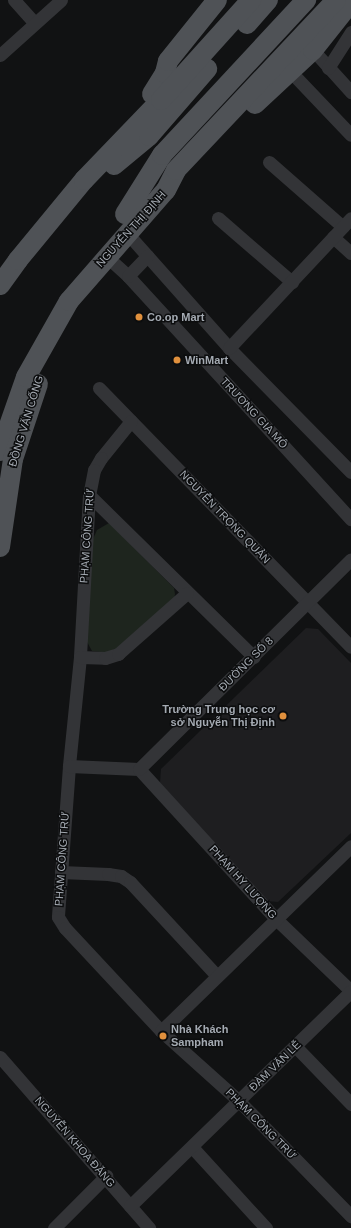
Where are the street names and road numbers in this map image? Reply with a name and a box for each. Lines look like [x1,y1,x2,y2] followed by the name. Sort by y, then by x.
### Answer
[93,188,169,270] street label: NGUYỄN THỊ ĐỊNH
[6,374,46,468] street label: ĐỒNG VĂN CỐNG
[218,375,290,451] street label: TRƯƠNG GIA MÔ
[177,468,273,566] street label: NGUYỄN TRỌNG QUẢN
[77,488,97,584] street label: PHẠM CÔNG TRỨ
[216,634,276,694] street label: ĐƯỜNG SỐ 8
[52,811,72,907] street label: PHẠM CÔNG TRỨ
[206,842,280,922] street label: PHẠM HY LƯỢNG
[246,1038,304,1094] street label: ĐÀM VĂN LỄ
[223,1086,299,1162] street label: PHẠM CÔNG TRỨ
[32,1094,118,1190] street label: NGUYỄN KHOA ĐĂNG

